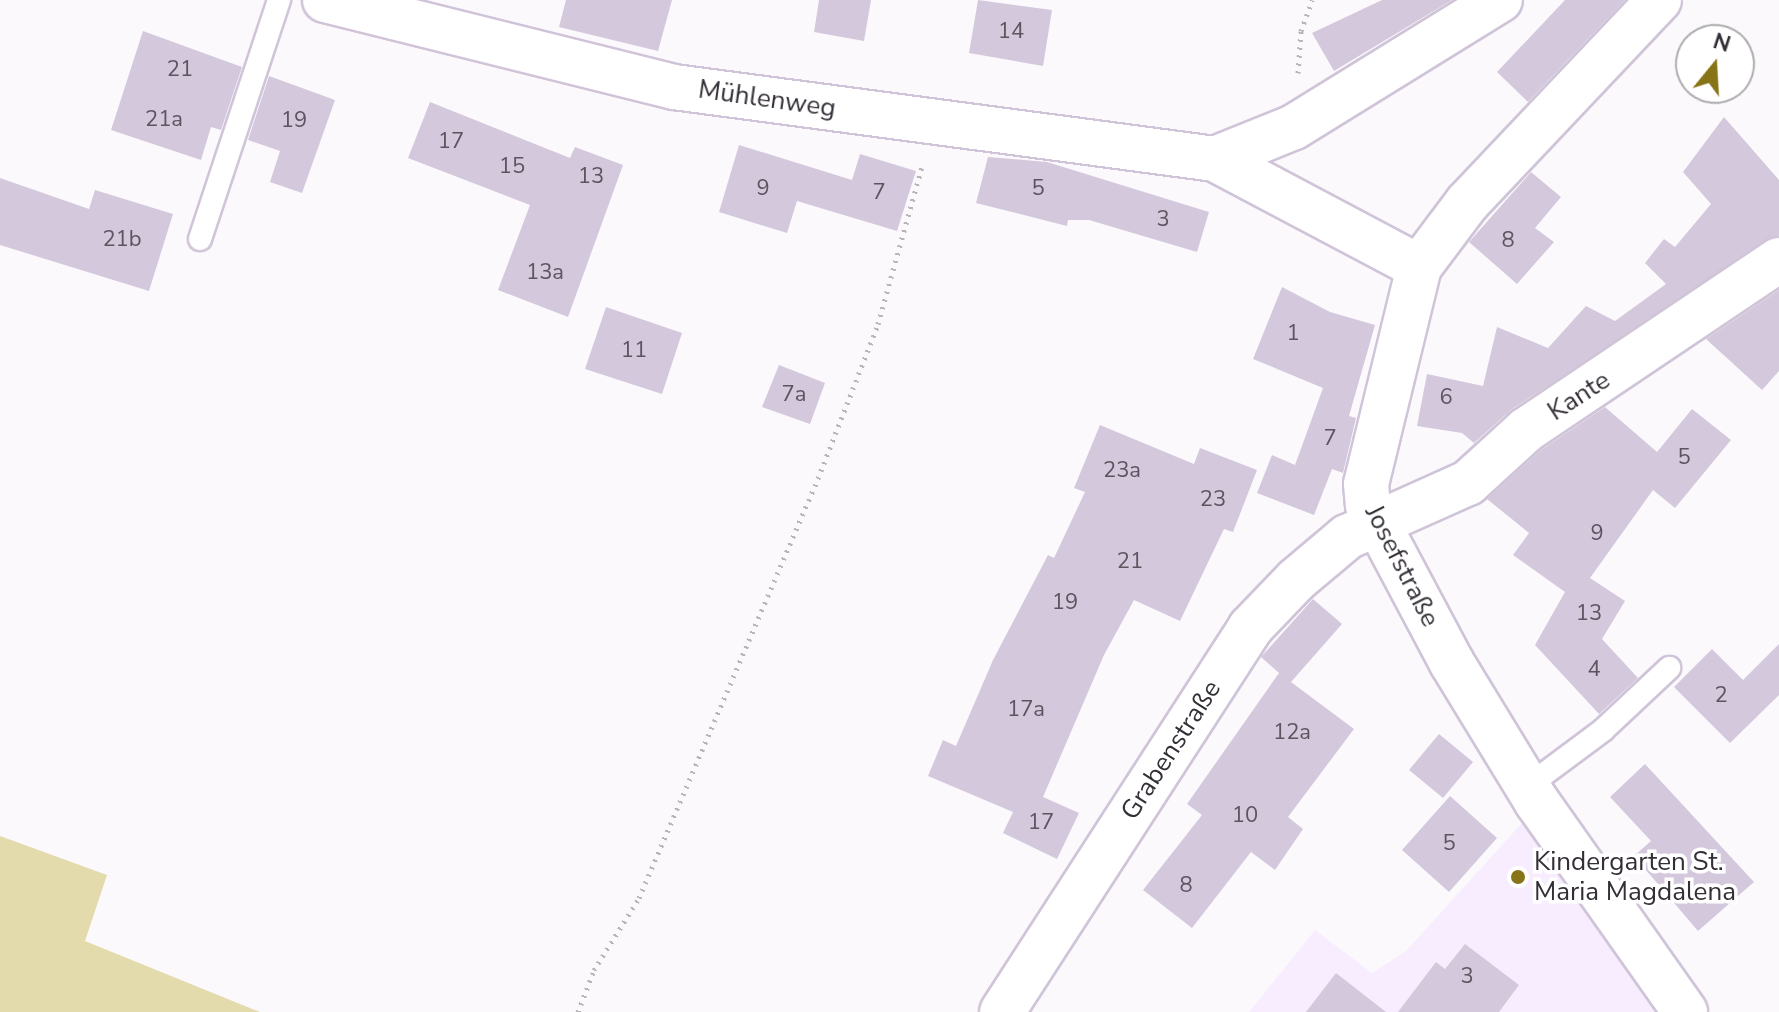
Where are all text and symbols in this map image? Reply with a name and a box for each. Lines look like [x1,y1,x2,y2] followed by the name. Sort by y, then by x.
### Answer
[998,19,1024,45] house number: 14
[1675,24,1755,104] north arrow
[1709,26,1734,60] text: N
[167,57,193,83] house number: 21
[696,74,838,124] street label: Mühlenweg
[145,107,183,133] house number: 21a
[281,108,307,134] house number: 19
[438,129,464,155] house number: 17
[499,154,525,180] house number: 15
[578,164,604,190] house number: 13
[756,176,770,202] house number: 9
[1031,176,1045,202] house number: 5
[872,180,886,206] house number: 7
[1156,207,1170,233] house number: 3
[102,227,142,253] house number: 21b
[1501,228,1515,254] house number: 8
[526,260,564,286] house number: 13a
[1286,321,1300,347] house number: 1
[621,338,647,364] house number: 11
[1542,365,1616,427] street label: Kante
[782,382,806,408] house number: 7a
[1439,385,1453,411] house number: 6
[1323,426,1337,452] house number: 7
[1677,445,1691,471] house number: 5
[1103,458,1141,484] house number: 23a
[1200,487,1226,513] house number: 23
[1358,500,1446,632] street label: Josefstraße
[1590,521,1604,547] house number: 9
[1117,549,1143,575] house number: 21
[1052,590,1078,616] house number: 19
[1576,601,1602,627] house number: 13
[1587,657,1601,683] house number: 4
[1114,674,1228,826] street label: Grabenstraße
[1714,683,1728,709] house number: 2
[1007,697,1045,723] house number: 17a
[1273,720,1311,746] house number: 12a
[1232,803,1258,829] house number: 10
[1028,810,1054,836] house number: 17
[1442,831,1456,857] house number: 5
[1534,846,1736,908] place label: Kindergarten St. Maria Magdalena
[1509,868,1527,886] marker: Kindergarten St. Maria Magdalena
[1179,873,1193,899] house number: 8
[1460,964,1474,990] house number: 3

